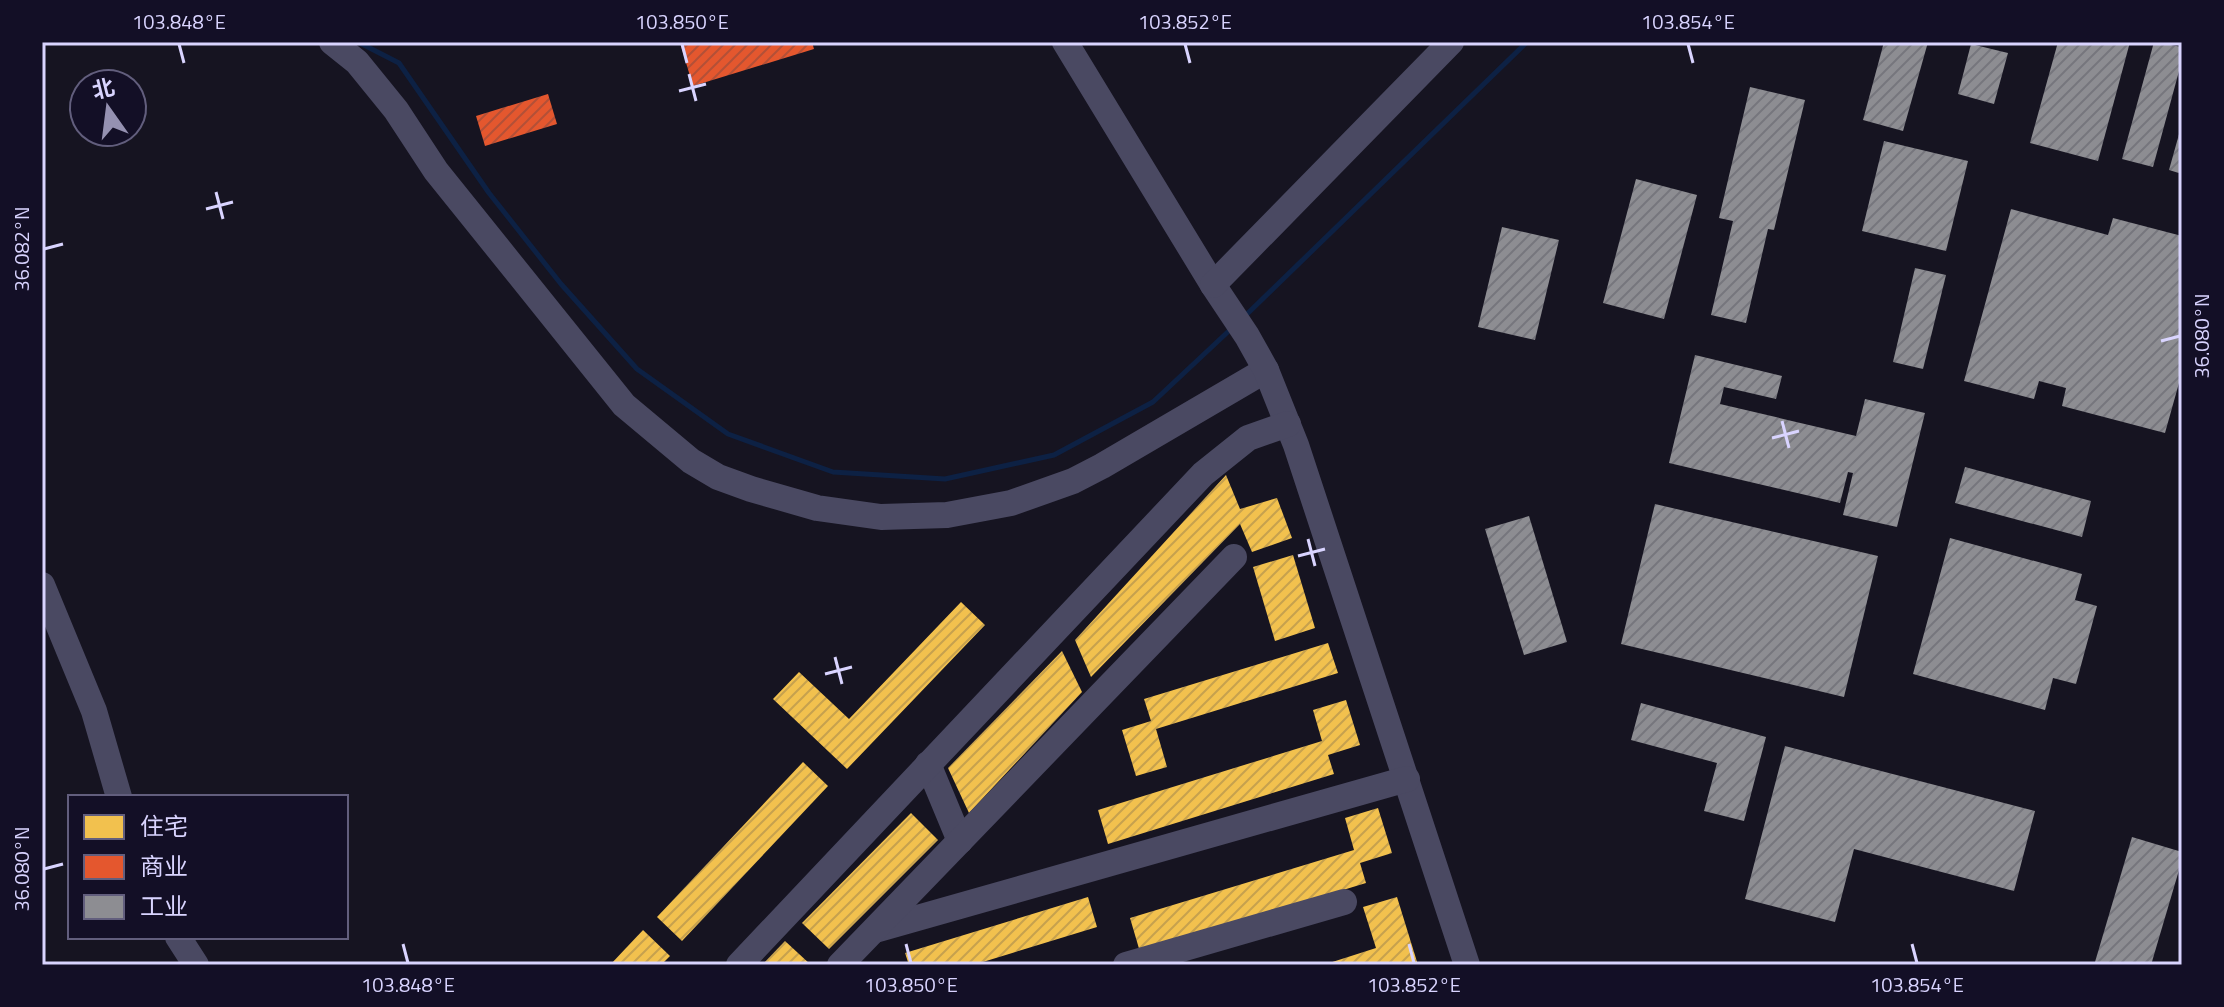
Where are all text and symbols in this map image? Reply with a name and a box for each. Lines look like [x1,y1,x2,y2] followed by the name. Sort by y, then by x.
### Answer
[132,6,226,37] text: 103.848°E
[635,6,729,37] text: 103.850°E
[1138,6,1232,37] text: 103.852°E
[1641,6,1735,37] text: 103.854°E
[68,68,148,148] north arrow
[88,69,118,108] text: 北
[6,206,37,292] text: 36.082°N
[2186,293,2217,379] text: 36.080°N
[68,795,348,939] legend
[140,808,188,844] text: 住宅
[6,826,37,912] text: 36.080°N
[140,848,188,884] text: 商业
[140,888,188,924] text: 工业
[361,969,455,1000] text: 103.848°E
[864,969,958,1000] text: 103.850°E
[1367,969,1461,1000] text: 103.852°E
[1870,969,1964,1000] text: 103.854°E

